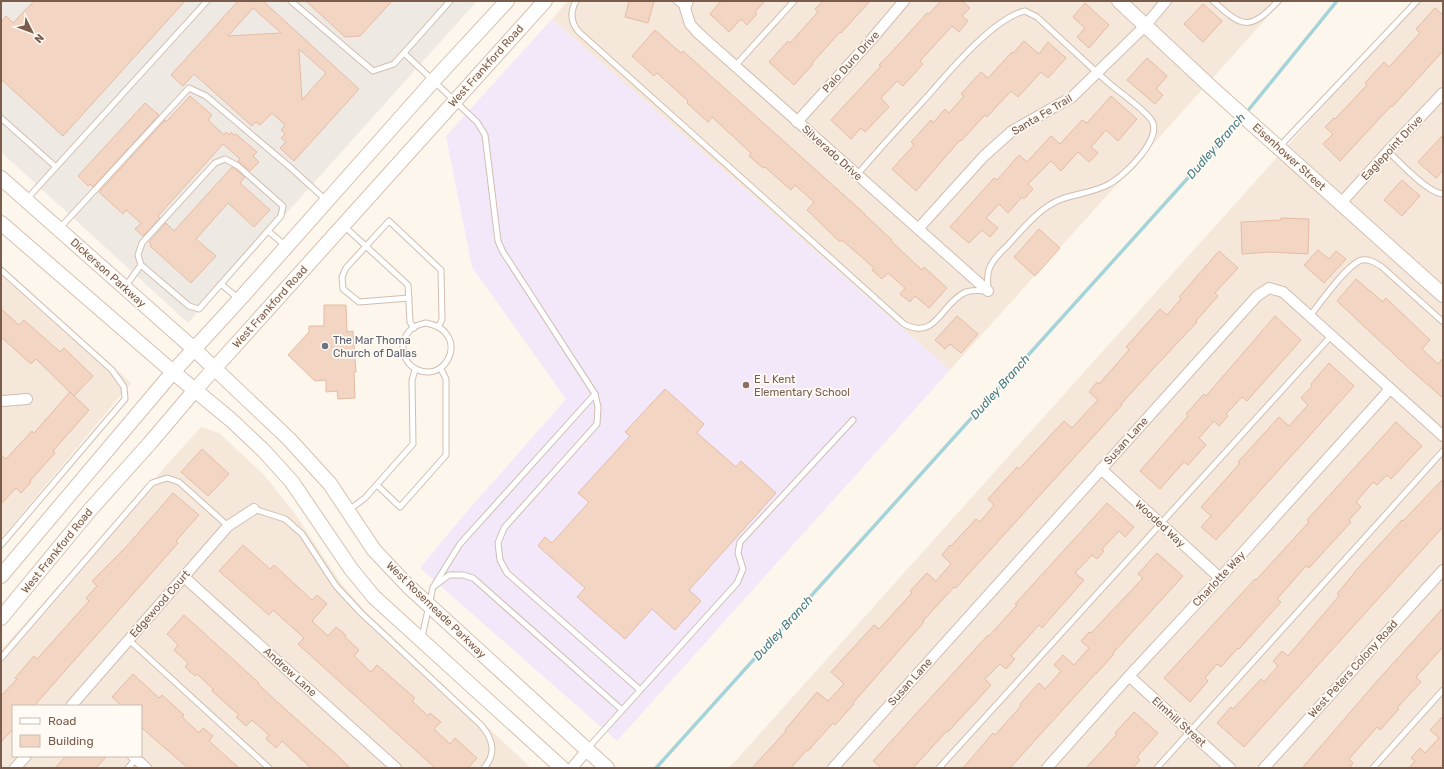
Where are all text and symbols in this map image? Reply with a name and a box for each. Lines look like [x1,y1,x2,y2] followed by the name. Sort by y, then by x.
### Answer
[12,12,52,52] north arrow
[446,22,526,110] street label: West Frankford Road
[820,28,882,96] street label: Palo Duro Drive
[32,31,47,46] text: N
[1009,92,1075,138] street label: Santa Fe Trail
[1184,110,1248,182] water label: Dudley Branch
[1359,113,1425,183] street label: Eaglepoint Drive
[1250,121,1329,194] street label: Eisenhower Street
[799,123,865,183] street label: Silverado Drive
[68,236,148,310] street label: Dickerson Parkway
[230,263,310,351] street label: West Frankford Road
[333,334,417,360] place label: The Mar Thoma Church of Dallas
[320,341,330,351] marker: The Mar Thoma Church of Dallas
[967,352,1033,422] water label: Dudley Branch
[754,373,850,399] place label: E L Kent Elementary School
[741,380,751,390] marker: E L Kent Elementary School
[1101,415,1151,467] street label: Susan Lane
[1132,498,1188,550] street label: Wooded Way
[19,506,95,596] street label: West Frankford Road
[1190,549,1248,609] street label: Charlotte Way
[383,559,489,661] street label: West Rosemeade Parkway
[127,567,193,640] street label: Edgewood Court
[750,593,816,663] water label: Dudley Branch
[1306,617,1400,721] street label: West Peters Colony Road
[261,645,319,699] street label: Andrew Lane
[885,656,935,708] street label: Susan Lane
[1149,694,1209,750] street label: Elmhill Street
[12,705,142,757] legend
[48,714,76,728] text: Road
[48,734,94,748] text: Building

